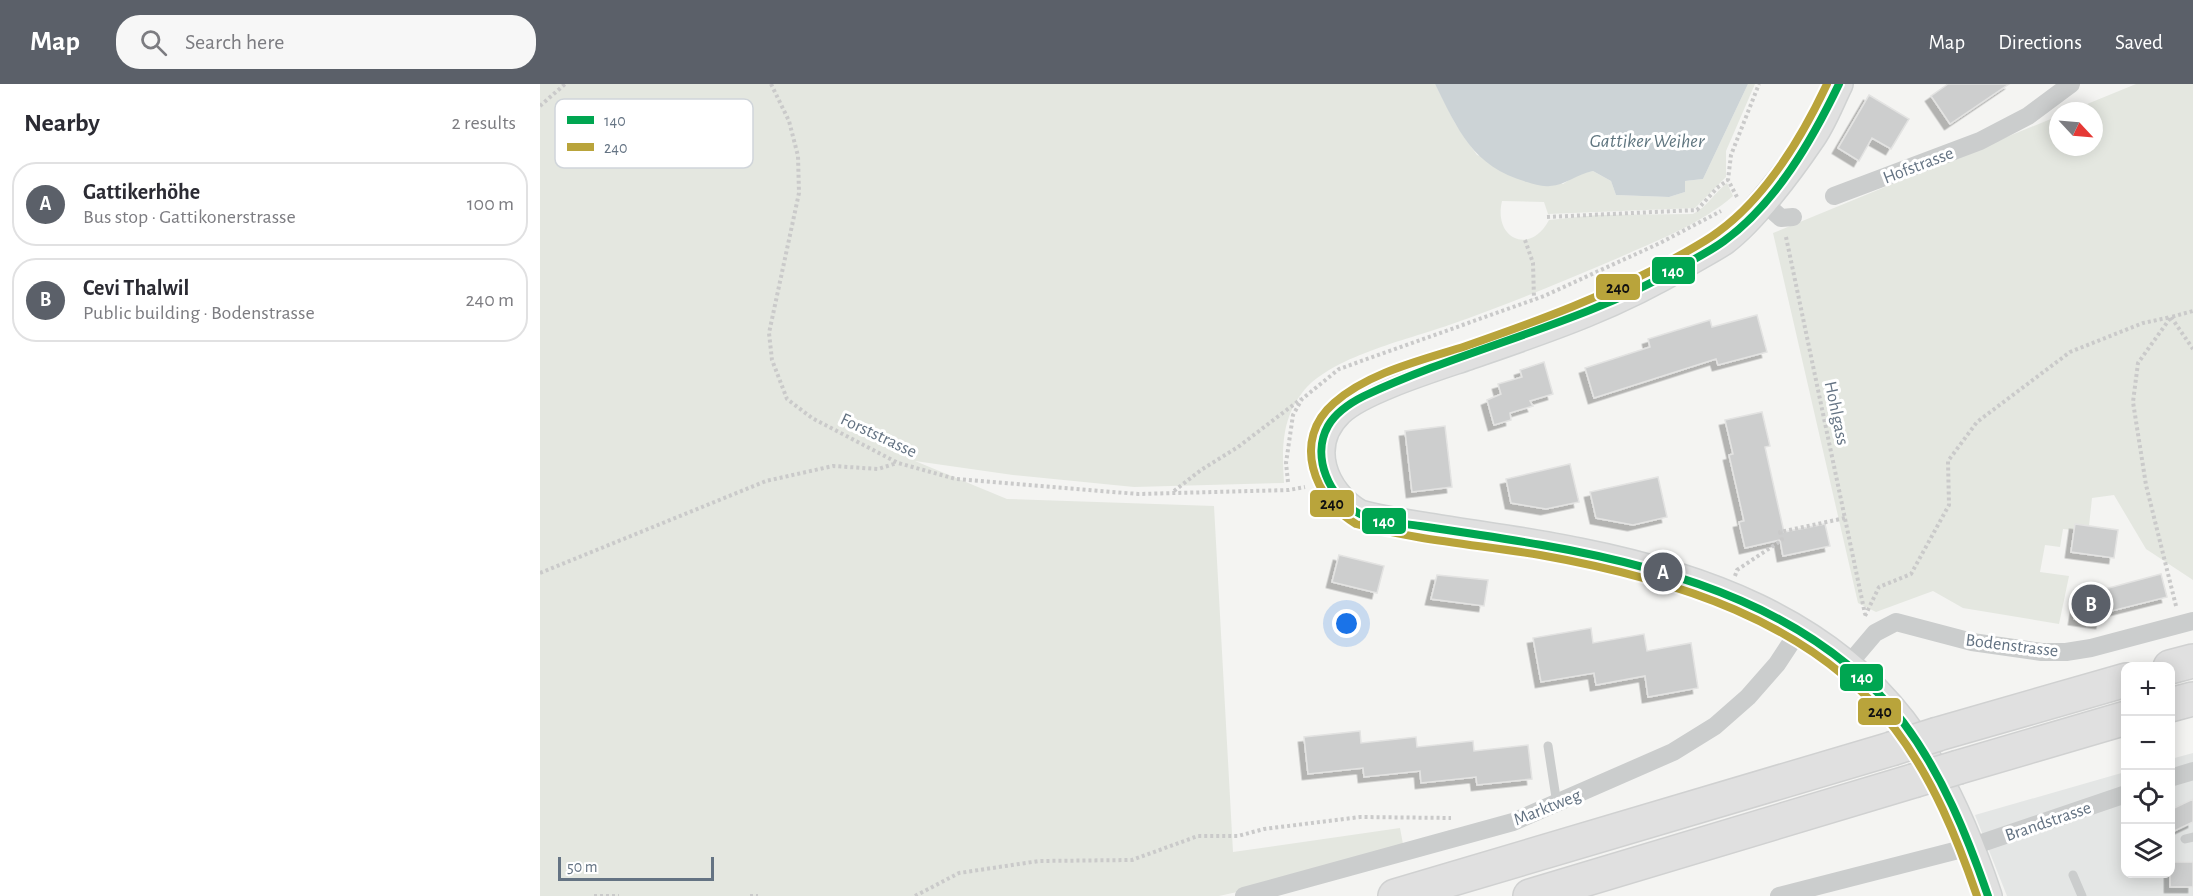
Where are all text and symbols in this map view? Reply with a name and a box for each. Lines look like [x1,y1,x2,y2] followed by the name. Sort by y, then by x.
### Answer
[116,15,536,69] search box
[137,26,170,59] icon: search
[30,28,80,56] text: Map
[185,31,284,53] text: Search here
[1929,32,1965,53] text: Map
[1998,32,2082,53] text: Directions
[2115,32,2163,53] text: Saved
[555,99,753,168] legend
[2049,102,2103,156] north arrow
[24,110,100,136] text: Nearby
[452,113,516,133] text: 2 results
[604,113,626,129] text: 140
[1590,131,1705,151] water label: Gattiker Weiher
[604,140,627,156] text: 240
[1881,144,1956,188] street label: Hofstrasse
[83,181,200,203] text: Gattikerhöhe
[40,194,52,214] text: A
[467,194,514,214] text: 100 m
[83,207,296,227] text: Bus stop · Gattikonerstrasse
[1651,256,1696,285] line badge: 140
[1662,264,1684,280] text: 140
[1595,273,1641,301] line badge: 240
[83,277,189,299] text: Cevi Thalwil
[1606,280,1630,296] text: 240
[40,290,51,310] text: B
[465,290,514,310] text: 240 m
[83,303,315,323] text: Public building · Bodenstrasse
[1820,380,1852,447] street label: Hohlgass
[838,410,920,461] street label: Forststrasse
[1309,489,1355,518] line badge: 240
[1320,496,1344,512] text: 240
[1361,507,1407,535] line badge: 140
[1373,514,1395,530] text: 140
[1644,550,1682,594] pin: A
[2072,582,2110,626] pin: B
[1332,609,1361,638] your location
[1965,631,2059,661] street label: Bodenstrasse
[2121,662,2175,878] map controls
[2121,662,2175,716] button: +
[1839,663,1884,692] line badge: 140
[1851,670,1873,686] text: 140
[1857,697,1902,726] line badge: 240
[1868,704,1892,720] text: 240
[2121,716,2175,770] button: −
[2121,770,2175,824] button: locate
[1511,786,1584,830] street label: Marktweg
[2003,799,2094,845] street label: Brandstrasse
[2121,824,2175,878] button: layers
[558,854,714,882] scale bar
[567,859,598,875] text: 50 m

